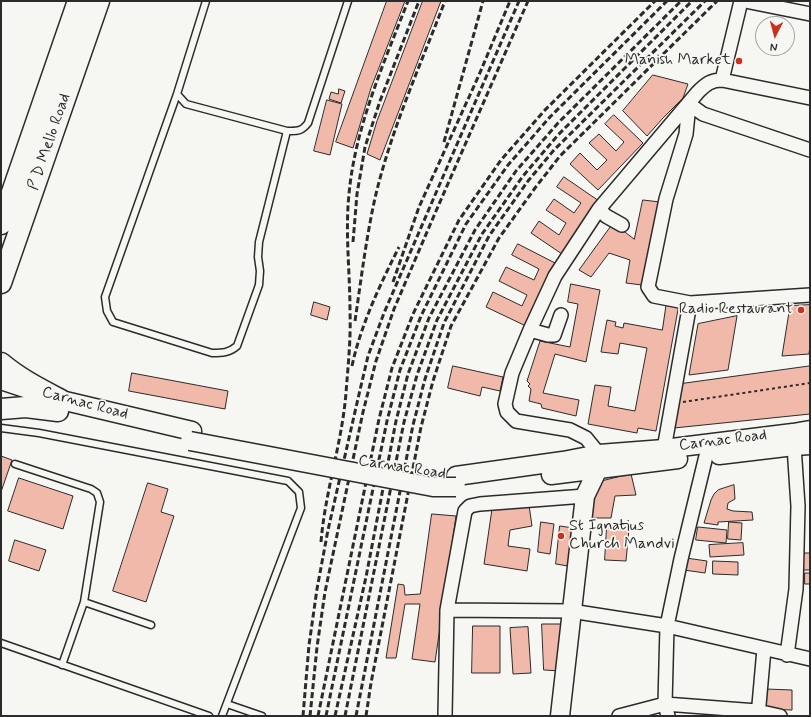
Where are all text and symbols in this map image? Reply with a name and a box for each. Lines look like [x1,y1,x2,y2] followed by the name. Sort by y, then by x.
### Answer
[755,16,795,56] north arrow
[769,40,778,54] text: N
[625,51,731,71] place label: Manish Market
[734,56,744,66] marker: Manish Market
[24,91,76,193] street label: P D Mello Road
[679,300,793,320] place label: Radio Restaurant
[796,305,806,315] marker: Radio Restaurant
[40,383,130,425] street label: Carnac Road
[678,426,768,456] street label: Carnac Road
[357,452,447,484] street label: Carnac Road
[569,517,675,555] place label: St Ignatius Church Mandvi
[556,531,566,541] marker: St Ignatius Church Mandvi

